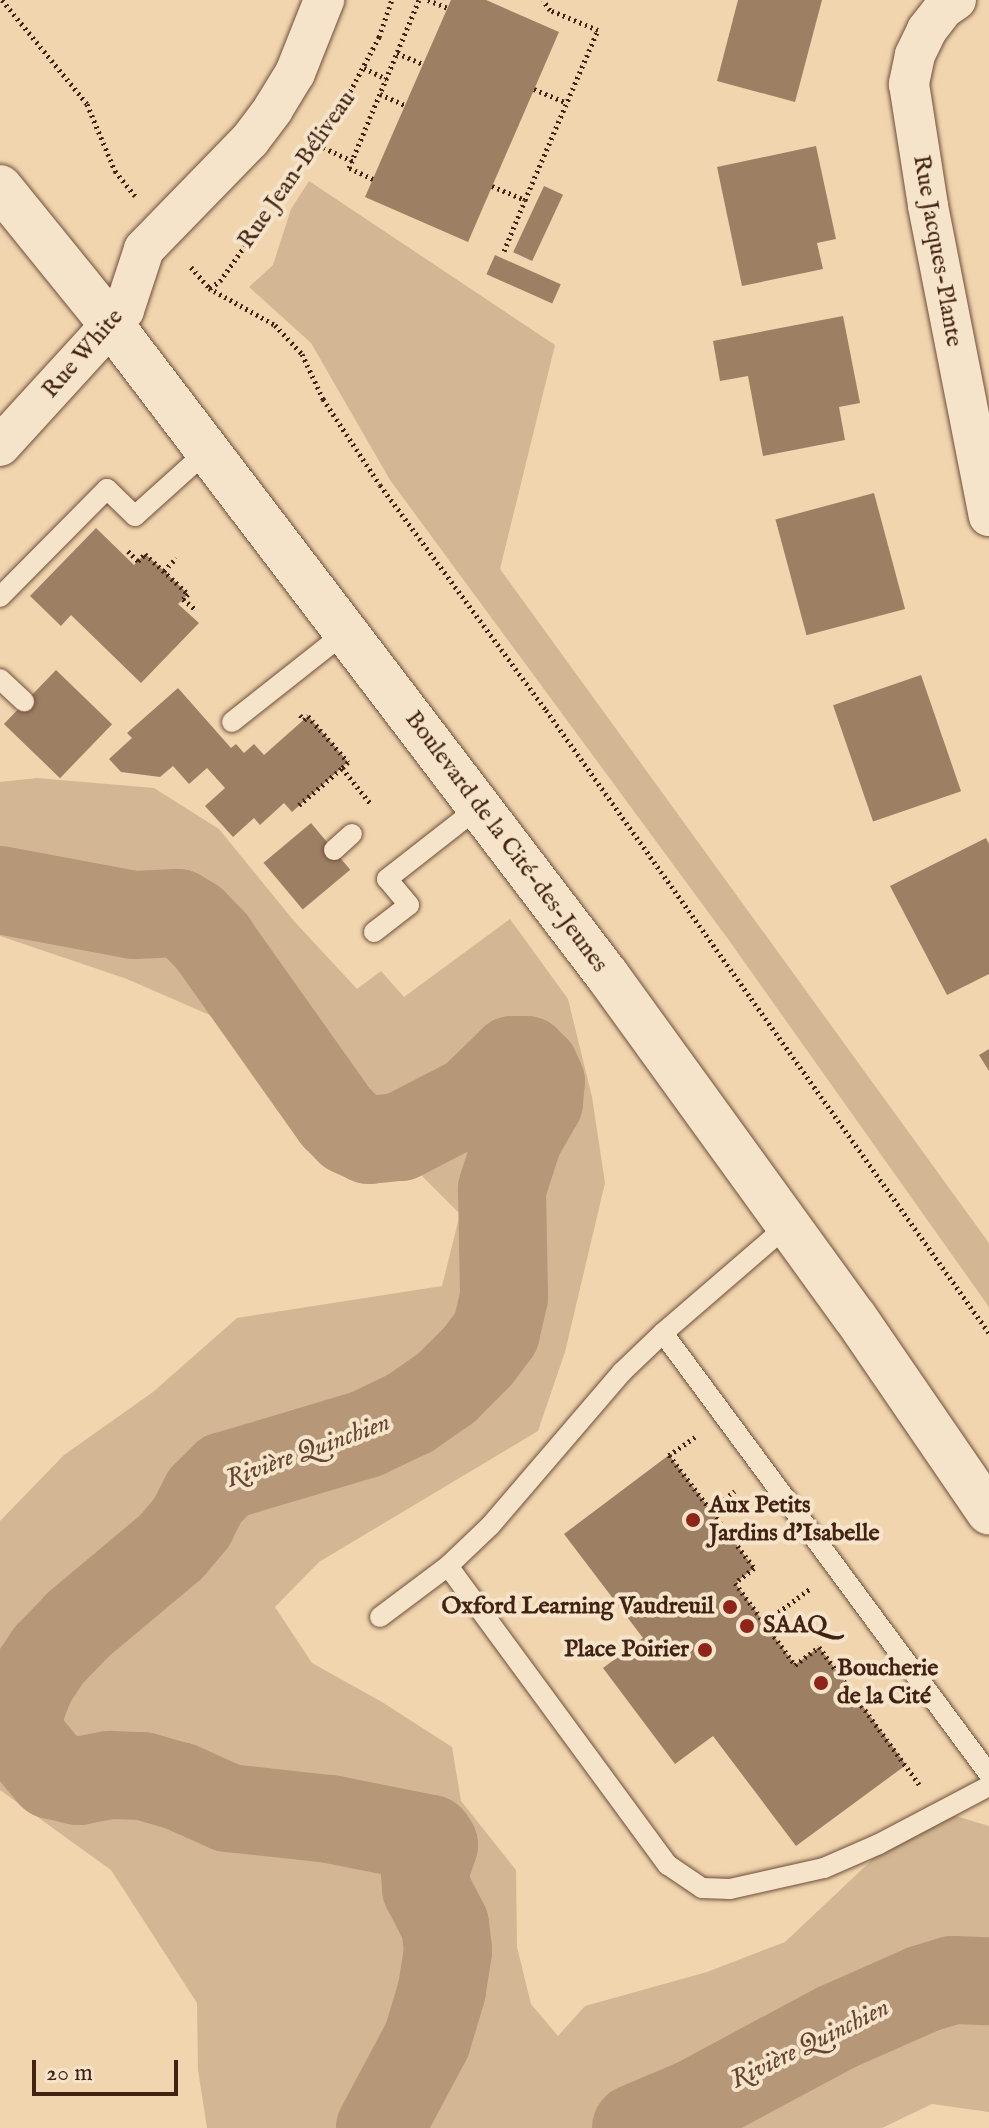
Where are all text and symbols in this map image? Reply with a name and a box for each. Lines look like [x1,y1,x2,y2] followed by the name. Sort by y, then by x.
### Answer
[232,86,362,254] street label: Rue Jean-Béliveau
[906,153,968,349] street label: Rue Jacques-Plante
[36,303,130,405] street label: Rue White
[398,706,614,978] street label: Boulevard de la Cité-des-Jeunes
[222,1407,394,1495] water label: Rivière Quinchien
[709,1492,879,1548] place label: Aux Petits Jardins d'Isabelle
[684,1511,702,1529] marker: Aux Petits Jardins d'Isabelle
[441,1593,714,1621] place label: Oxford Learning Vaudreuil
[721,1598,739,1616] marker: Oxford Learning Vaudreuil
[763,1612,827,1640] place label: SAAQ
[738,1617,756,1635] marker: SAAQ
[564,1636,689,1664] place label: Place Poirier
[696,1641,714,1659] marker: Place Poirier
[837,1655,938,1711] place label: Boucherie de la Cité
[812,1674,830,1692] marker: Boucherie de la Cité
[726,1992,894,2096] water label: Rivière Quinchien
[36,2044,182,2094] scale bar
[46,2058,93,2089] text: 20 m

